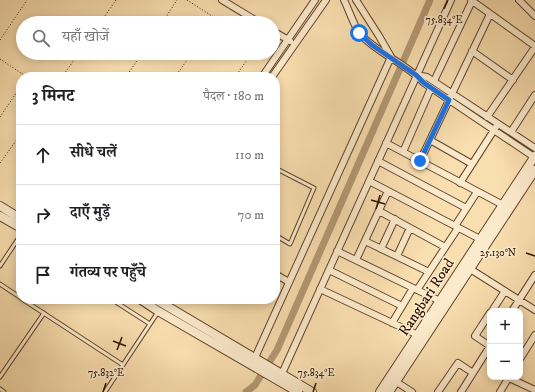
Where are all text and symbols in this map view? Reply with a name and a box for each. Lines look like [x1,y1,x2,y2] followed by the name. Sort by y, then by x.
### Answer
[425,14,463,26] text: 75.834°E
[16,16,280,60] search box
[350,24,368,42] route start
[30,27,52,49] icon: search
[62,27,109,46] text: यहाँ खोजें
[32,85,74,107] text: 3 मिनट
[203,88,264,104] text: पैदल · 180 m
[70,143,117,162] text: सीधे चलें
[32,144,54,166] icon: ahead
[235,147,264,163] text: 110 m
[411,152,429,170] route end
[70,203,110,222] text: दाएँ मुड़ें
[32,204,54,226] icon: right
[238,207,264,223] text: 70 m
[480,247,516,259] text: 25.130°N
[394,255,459,340] street label: Rangbari Road
[70,263,146,282] text: गंतव्य पर पहुँचे
[32,264,54,286] icon: arrive
[487,308,523,380] map controls
[487,308,523,344] button: +
[487,344,523,380] button: −
[88,367,124,379] text: 75.832°E
[297,367,335,379] text: 75.834°E

